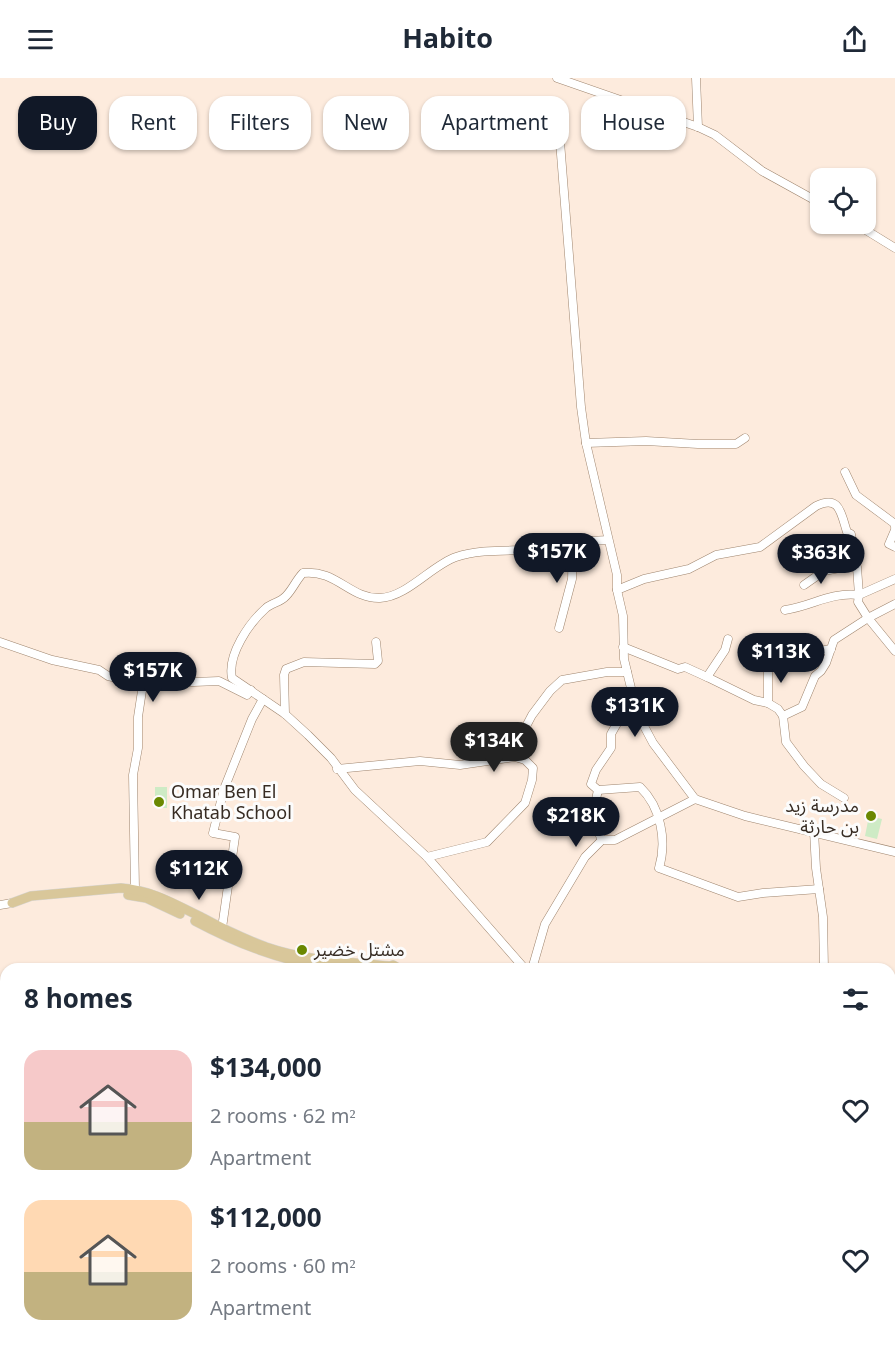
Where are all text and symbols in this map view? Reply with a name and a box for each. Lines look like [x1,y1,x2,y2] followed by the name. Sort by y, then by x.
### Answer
[402,11,493,68] text: Habito
[24,23,57,56] icon: menu
[838,23,871,56] icon: share
[18,96,97,150] chip: Buy
[109,96,197,150] chip: Rent
[209,96,311,150] chip: Filters
[323,96,409,150] chip: New
[421,96,569,150] chip: Apartment
[581,96,686,150] chip: House
[810,168,876,234] map controls
[810,168,876,234] button: locate
[527,531,587,573] text: $157K
[791,532,851,574] text: $363K
[515,533,599,584] pin: $157K
[779,534,863,585] pin: $363K
[751,631,811,673] text: $113K
[739,633,823,684] pin: $113K
[123,650,183,692] text: $157K
[111,652,195,703] pin: $157K
[605,685,665,727] text: $131K
[593,687,677,738] pin: $131K
[464,720,524,762] text: $134K
[452,722,536,773] pin: $134K
[171,773,292,832] place label: Omar Ben El Khatab School
[785,787,859,846] place label: مدرسة زيد بن حارثة
[152,795,166,809] marker: Omar Ben El Khatab School
[546,795,606,837] text: $218K
[534,797,618,848] pin: $218K
[864,809,878,823] marker: مدرسة زيد بن حارثة
[169,848,229,890] text: $112K
[157,850,241,901] pin: $112K
[313,931,405,969] place label: مشتل خضير
[295,943,309,957] marker: مشتل خضير
[24,972,133,1027] text: 8 homes
[839,983,872,1016] icon: filters
[210,1041,322,1096] text: $134,000
[72,1074,144,1146] icon: home
[839,1094,872,1127] icon: heart
[210,1096,356,1138] text: 2 rooms · 62 m²
[210,1138,311,1180] text: Apartment
[210,1191,322,1246] text: $112,000
[72,1224,144,1296] icon: home
[839,1244,872,1277] icon: heart
[210,1246,356,1288] text: 2 rooms · 60 m²
[210,1288,311,1330] text: Apartment

